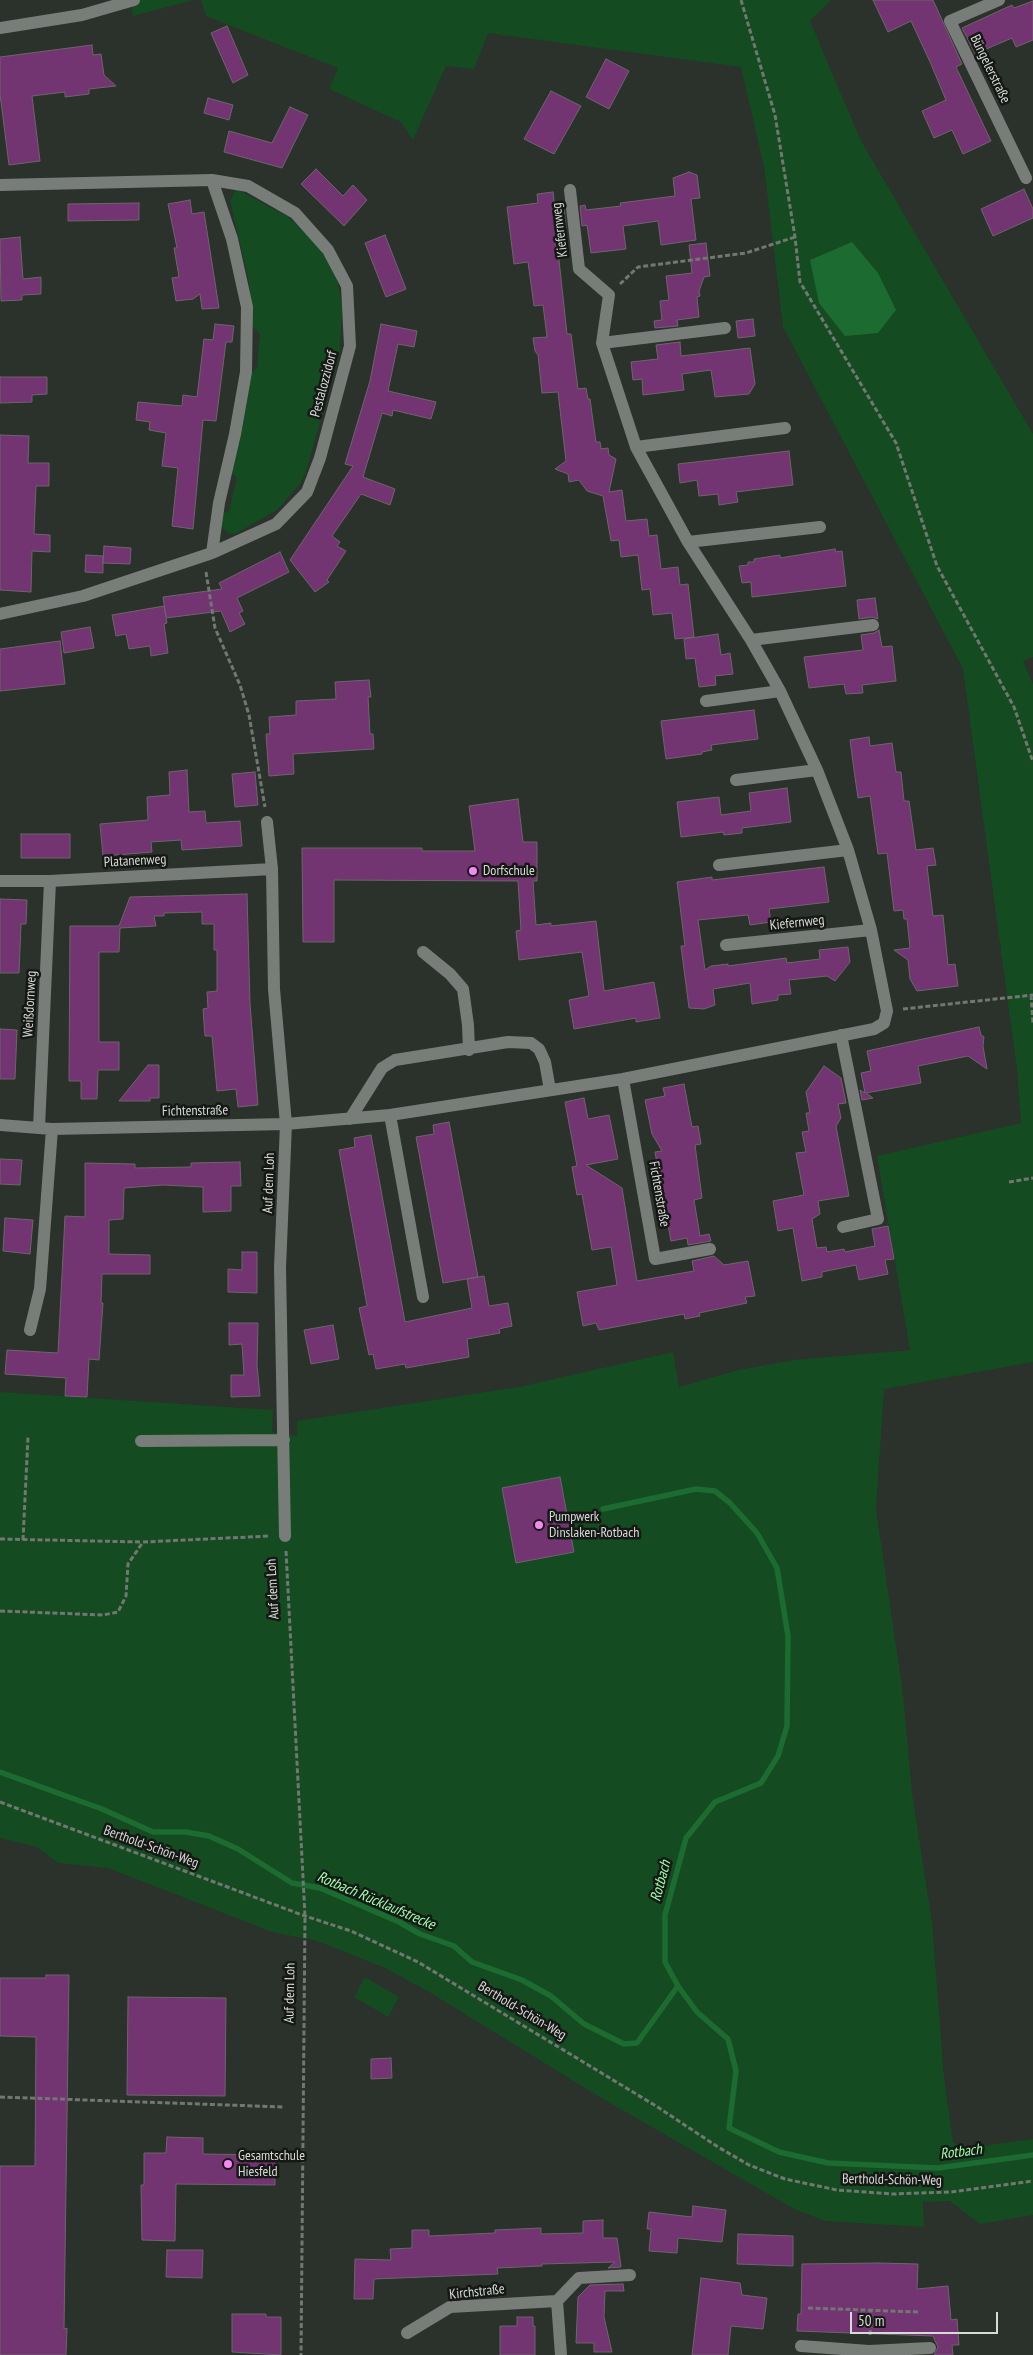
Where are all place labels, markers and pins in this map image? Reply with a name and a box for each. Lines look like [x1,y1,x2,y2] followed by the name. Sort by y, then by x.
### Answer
[483,863,535,879] place label: Dorfschule
[467,865,479,877] marker: Dorfschule
[549,1509,639,1541] place label: Pumpwerk Dinslaken-Rotbach
[533,1519,545,1531] marker: Pumpwerk Dinslaken-Rotbach
[238,2148,305,2180] place label: Gesamtschule Hiesfeld
[222,2158,234,2170] marker: Gesamtschule Hiesfeld

